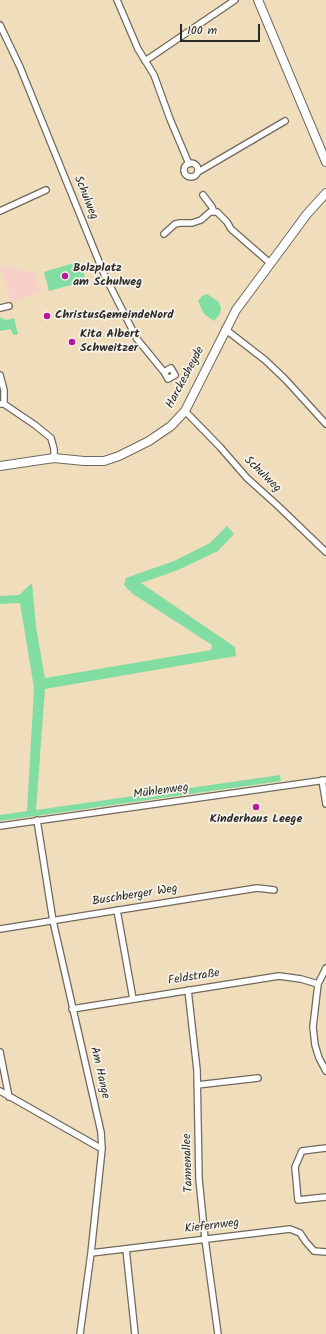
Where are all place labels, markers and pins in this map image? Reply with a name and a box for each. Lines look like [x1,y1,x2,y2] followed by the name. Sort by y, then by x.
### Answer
[73,262,142,290] place label: Bolzplatz am Schulweg
[60,271,70,281] marker: Bolzplatz am Schulweg
[55,309,174,323] place label: ChristusGemeindeNord
[42,311,52,321] marker: ChristusGemeindeNord
[80,328,140,356] place label: Kita Albert Schweitzer
[67,337,77,347] marker: Kita Albert Schweitzer
[251,802,261,812] marker: Kinderhaus Leege
[210,813,302,827] place label: Kinderhaus Leege

